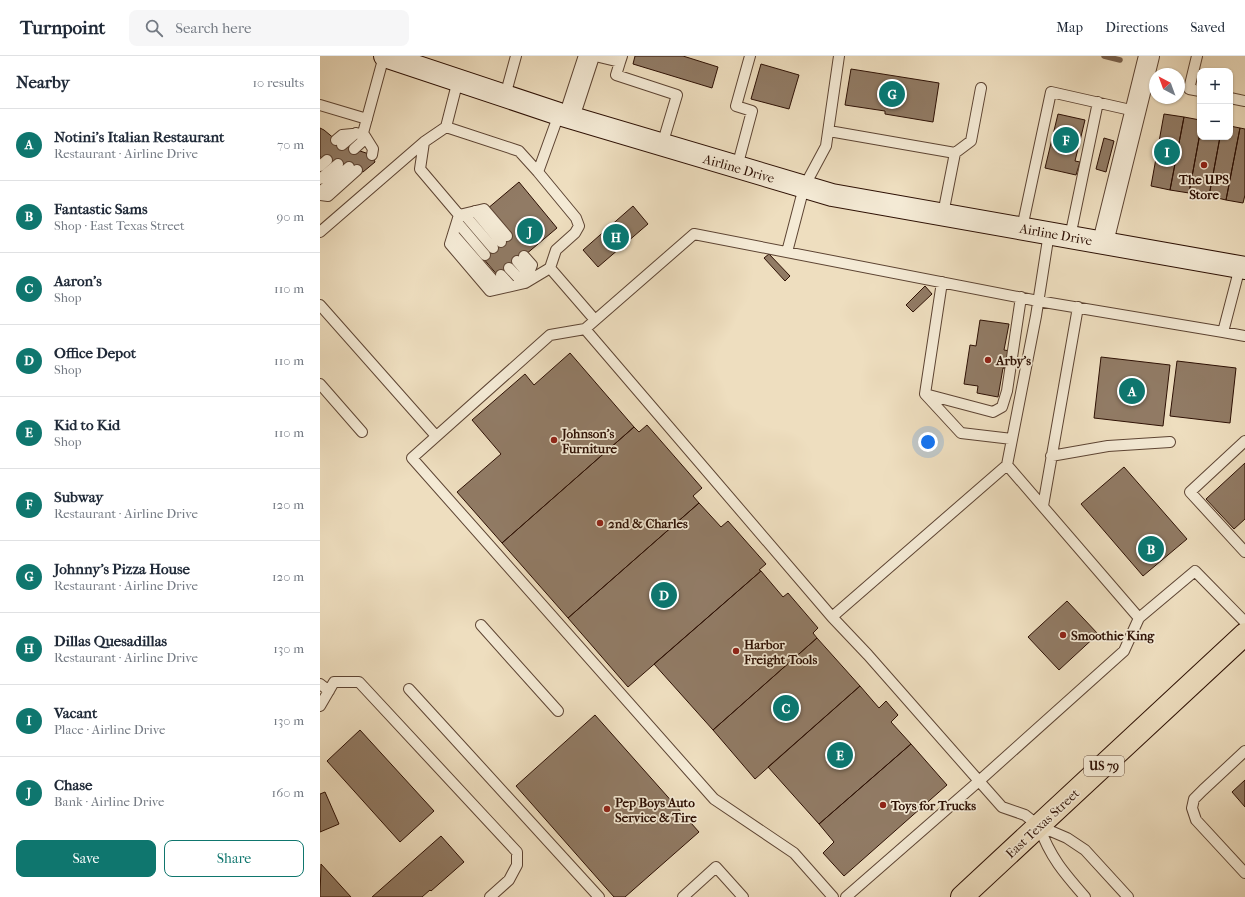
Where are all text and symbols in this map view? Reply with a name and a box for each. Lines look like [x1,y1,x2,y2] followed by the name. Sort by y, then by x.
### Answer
[129,10,409,46] search box
[20,17,105,39] text: Turnpoint
[143,17,165,39] icon: search
[175,19,251,37] text: Search here
[1056,19,1083,36] text: Map
[1105,19,1168,36] text: Directions
[1190,19,1225,36] text: Saved
[1149,68,1185,104] north arrow
[1197,68,1233,140] map controls
[1197,68,1233,104] button: +
[16,72,70,92] text: Nearby
[252,75,304,90] text: 10 results
[879,79,905,109] pin: G
[1197,104,1233,140] button: −
[1053,125,1079,155] pin: F
[54,128,224,146] text: Notini's Italian Restaurant
[25,137,33,152] text: A
[277,137,304,152] text: 70 m
[1154,137,1180,167] pin: I
[54,146,198,161] text: Restaurant · Airline Drive
[700,151,777,186] street label: Airline Drive
[1199,160,1209,170] marker: The UPS Store
[1178,172,1229,202] place label: The UPS Store
[54,200,148,218] text: Fantastic Sams
[25,209,33,224] text: B
[276,209,304,224] text: 90 m
[517,216,543,246] pin: J
[54,218,185,233] text: Shop · East Texas Street
[1017,221,1094,248] street label: Airline Drive
[603,222,629,252] pin: H
[54,272,102,290] text: Aaron's
[25,281,33,296] text: C
[274,281,304,296] text: 110 m
[54,290,82,305] text: Shop
[54,344,136,362] text: Office Depot
[24,353,34,368] text: D
[274,353,304,368] text: 110 m
[995,353,1031,369] place label: Arby's
[983,355,993,365] marker: Arby's
[54,362,82,377] text: Shop
[1119,376,1145,406] pin: A
[54,416,120,434] text: Kid to Kid
[25,425,33,440] text: E
[274,425,304,440] text: 110 m
[560,426,618,456] place label: Johnson's Furniture
[918,432,938,452] your location
[54,434,82,449] text: Shop
[549,435,559,445] marker: Johnson's Furniture
[54,488,103,506] text: Subway
[26,497,32,512] text: F
[272,497,304,512] text: 120 m
[54,506,198,521] text: Restaurant · Airline Drive
[608,516,688,531] place label: 2nd & Charles
[595,518,605,528] marker: 2nd & Charles
[1138,534,1164,564] pin: B
[54,560,190,578] text: Johnny's Pizza House
[24,569,34,584] text: G
[272,569,304,584] text: 120 m
[54,578,198,593] text: Restaurant · Airline Drive
[651,580,677,610] pin: D
[1071,628,1155,644] place label: Smoothie King
[1058,630,1068,640] marker: Smoothie King
[54,632,167,650] text: Dillas Quesadillas
[743,637,817,668] place label: Harbor Freight Tools
[24,641,34,656] text: H
[273,641,304,656] text: 130 m
[731,646,741,656] marker: Harbor Freight Tools
[54,650,198,665] text: Restaurant · Airline Drive
[773,693,799,723] pin: C
[54,704,97,722] text: Vacant
[26,713,32,728] text: I
[273,713,304,728] text: 130 m
[54,722,165,737] text: Place · Airline Drive
[827,740,853,770] pin: E
[1084,756,1124,776] road number: US 79
[54,776,92,794] text: Chase
[27,785,31,800] text: J
[272,785,304,800] text: 160 m
[1003,785,1082,861] street label: East Texas Street
[54,794,165,809] text: Bank · Airline Drive
[615,795,697,825] place label: Pep Boys Auto Service & Tire
[890,798,976,814] place label: Toys for Trucks
[878,800,888,810] marker: Toys for Trucks
[602,804,612,814] marker: Pep Boys Auto Service & Tire
[16,840,156,877] button: Save
[164,840,304,877] button: Share

